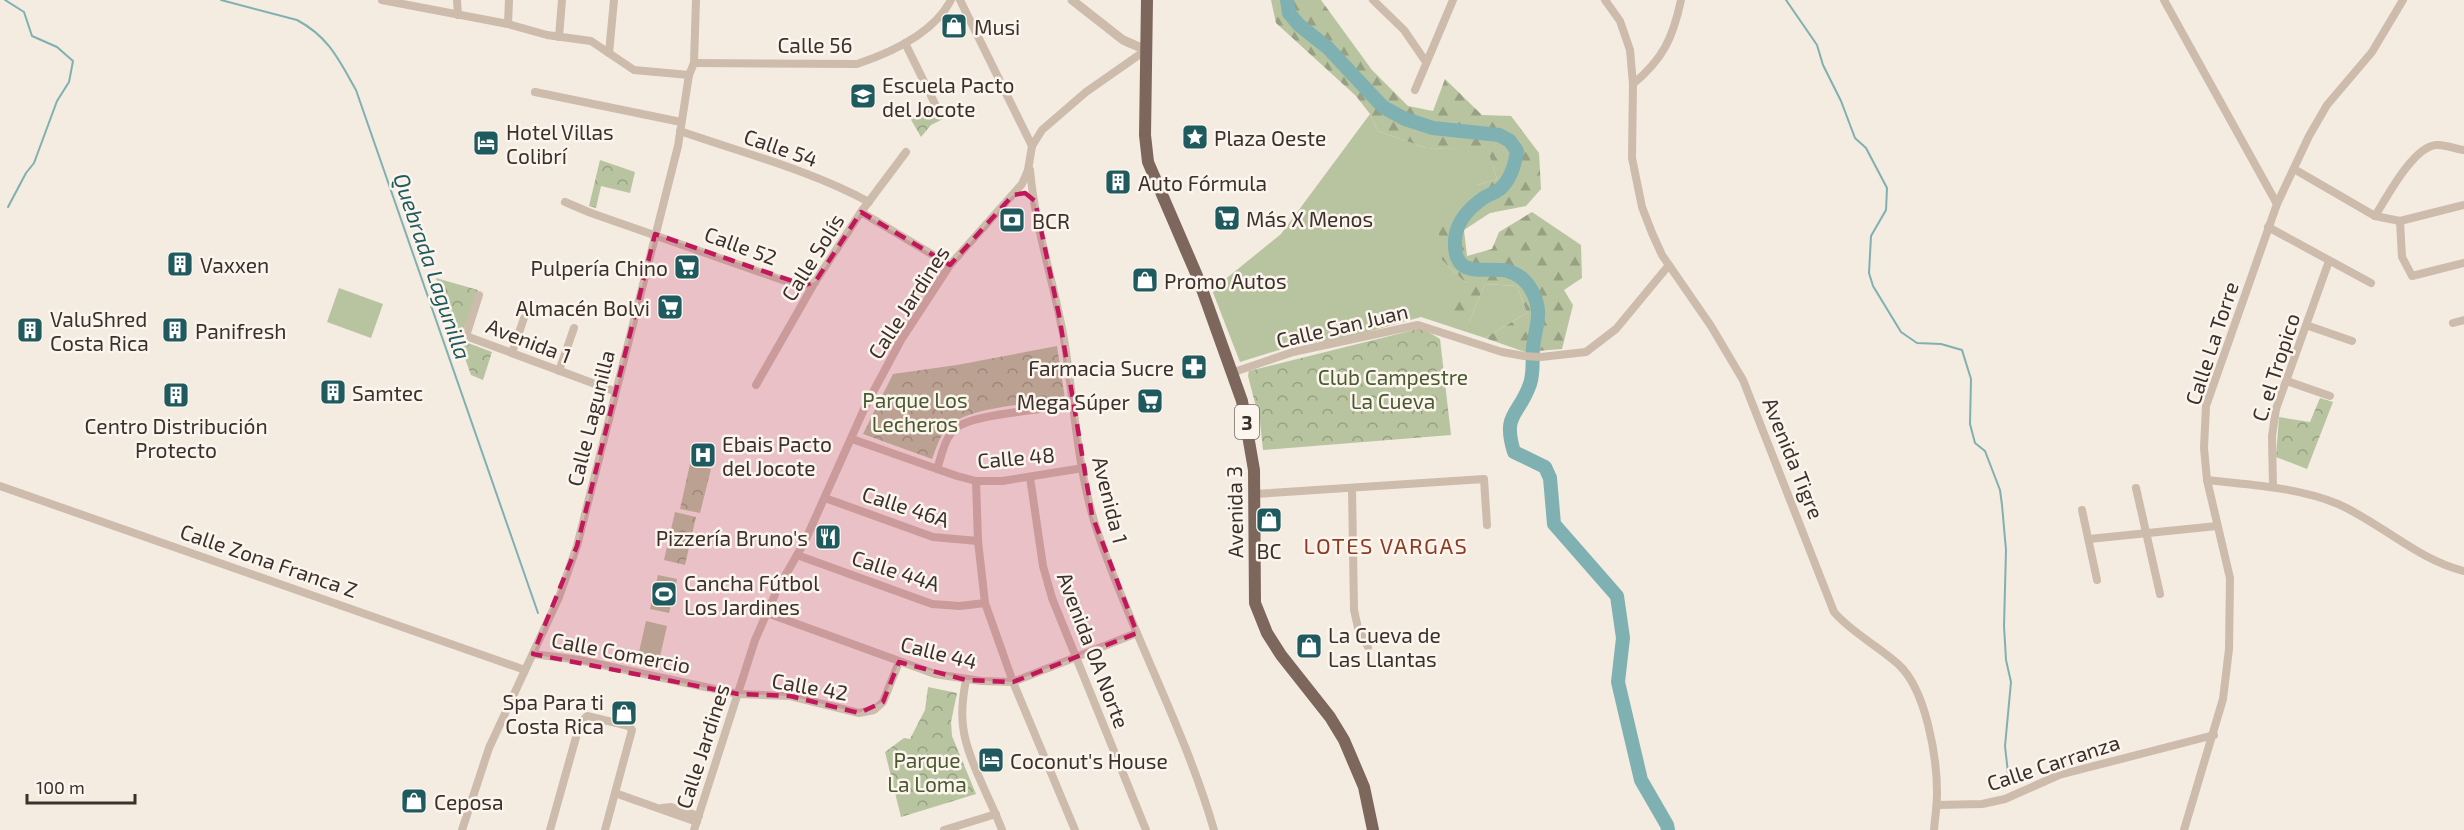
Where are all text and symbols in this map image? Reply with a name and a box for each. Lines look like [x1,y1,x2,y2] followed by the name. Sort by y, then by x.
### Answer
[939,11,969,41] shop icon: Musi
[974,14,1020,39] place label: Musi
[777,32,853,57] street label: Calle 56
[882,72,1014,121] place label: Escuela Pacto del Jocote
[848,81,878,111] school or university icon: Escuela Pacto del Jocote
[506,119,614,168] place label: Hotel Villas Colibrí
[1180,122,1210,152] place icon: Plaza Oeste
[741,123,821,171] street label: Calle 54
[1214,125,1326,150] place label: Plaza Oeste
[471,128,501,158] hotel icon: Hotel Villas Colibrí
[1103,167,1133,197] building icon: Auto Fórmula
[388,169,477,363] water label: Quebrada Lagunilla
[1138,170,1267,195] place label: Auto Fórmula
[1212,203,1242,233] supermarket icon: Más X Menos
[997,205,1027,235] bank icon: BCR
[1246,206,1373,231] place label: Más X Menos
[1032,208,1070,233] place label: BCR
[775,209,849,305] street label: Calle Solís
[701,220,781,270] street label: Calle 52
[862,241,954,363] street label: Calle Jardines
[165,249,195,279] building icon: Vaxxen
[200,252,269,277] place label: Vaxxen
[672,252,702,282] supermarket icon: Pulpería Chino
[531,255,668,280] place label: Pulpería Chino
[1130,265,1160,295] shop icon: Promo Autos
[1164,268,1287,293] place label: Promo Autos
[2179,278,2243,408] street label: Calle La Torre
[655,292,685,322] supermarket icon: Almacén Bolvi
[515,295,650,320] place label: Almacén Bolvi
[1274,298,1410,352] street label: Calle San Juan
[50,306,149,355] place label: ValuShred Costa Rica
[2246,310,2304,424] street label: C. el Tropico
[483,312,575,368] street label: Avenida 1
[15,315,45,345] building icon: ValuShred Costa Rica
[160,315,190,345] building icon: Panifresh
[195,318,287,343] place label: Panifresh
[561,347,619,489] street label: Calle Lagunilla
[1179,352,1209,382] pharmacy icon: Farmacia Sucre
[1028,355,1174,380] place label: Farmacia Sucre
[1318,364,1468,413] park label: Club Campestre La Cueva
[318,377,348,407] building icon: Samtec
[161,380,191,410] building icon: Centro Distribución Protecto
[352,380,423,405] place label: Samtec
[1135,386,1165,416] supermarket icon: Mega Súper
[862,387,968,436] park label: Parque Los Lecheros
[1017,389,1131,414] place label: Mega Súper
[1758,394,1830,522] street label: Avenida Tigre
[1235,405,1259,439] road number: 3
[84,413,268,462] place label: Centro Distribución Protecto
[722,431,832,480] place label: Ebais Pacto del Jocote
[688,440,718,470] hospital icon: Ebais Pacto del Jocote
[976,441,1056,473] street label: Calle 48
[1088,454,1134,546] street label: Avenida 1
[1221,466,1247,558] street label: Avenida 3
[859,480,953,532] street label: Calle 46A
[1254,505,1284,535] shop icon: BC
[177,518,361,602] street label: Calle Zona Franca Z
[813,522,843,552] restaurant icon: Pizzería Bruno's
[656,525,808,550] place label: Pizzería Bruno's
[1304,532,1468,558] district label: LOTES VARGAS
[1257,538,1282,563] place label: BC
[849,544,943,596] street label: Calle 44A
[1053,569,1135,731] street label: Avenida 0A Norte
[684,570,820,619] place label: Cancha Fútbol Los Jardines
[649,579,679,609] sports icon: Cancha Fútbol Los Jardines
[1328,622,1441,671] place label: La Cueva de Las Llantas
[549,626,693,678] street label: Calle Comercio
[898,630,980,674] street label: Calle 44
[1294,631,1324,661] shop icon: La Cueva de Las Llantas
[770,667,850,705] street label: Calle 42
[670,680,734,812] street label: Calle Jardines
[503,689,604,738] place label: Spa Para ti Costa Rica
[609,698,639,728] shop icon: Spa Para ti Costa Rica
[1983,729,2123,795] street label: Calle Carranza
[976,745,1006,775] hotel icon: Coconut's House
[887,747,967,796] park label: Parque La Loma
[1010,748,1168,773] place label: Coconut's House
[27,767,135,805] scale bar
[36,776,85,798] text: 100 m
[399,786,429,816] shop icon: Ceposa
[434,789,504,814] place label: Ceposa

